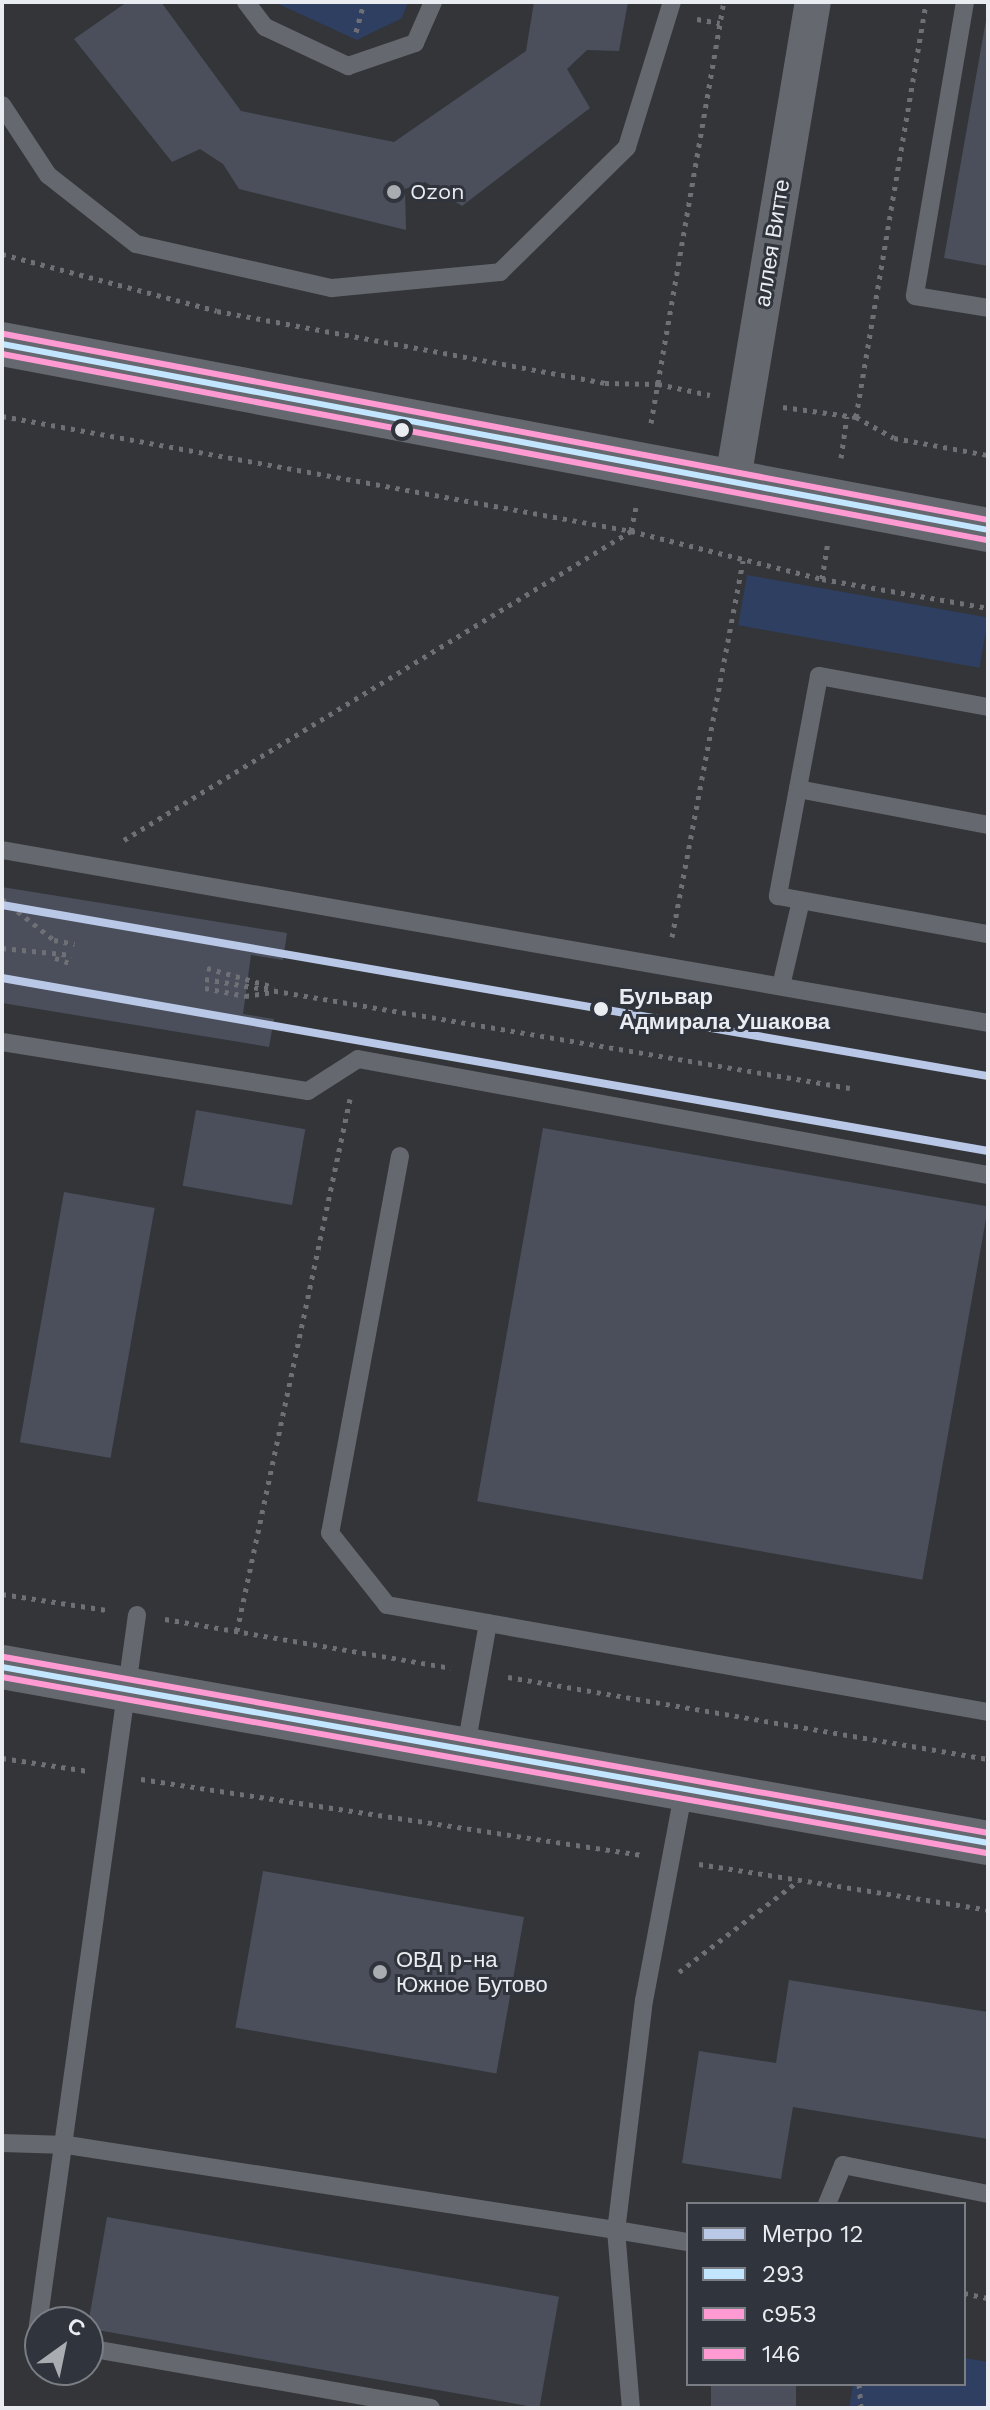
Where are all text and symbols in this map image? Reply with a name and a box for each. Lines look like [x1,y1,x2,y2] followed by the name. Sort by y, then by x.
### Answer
[749,177,795,309] street label: аллея Витте
[410,179,465,205] place label: Ozon
[385,183,403,201] marker: Ozon
[394,422,410,438] unlabelled marker
[619,983,830,1034] place label: Бульвар Адмирала Ушакова
[590,998,612,1020] marker: Бульвар Адмирала Ушакова
[396,1946,548,1998] place label: ОВД р-на Южное Бутово
[371,1963,389,1981] marker: ОВД р-на Южное Бутово
[686,2202,966,2386] legend
[762,2220,864,2248] text: Метро 12
[762,2260,804,2288] text: 293
[762,2300,817,2328] text: с953
[24,2306,104,2386] north arrow
[63,2312,90,2342] text: С
[762,2340,801,2368] text: 146

